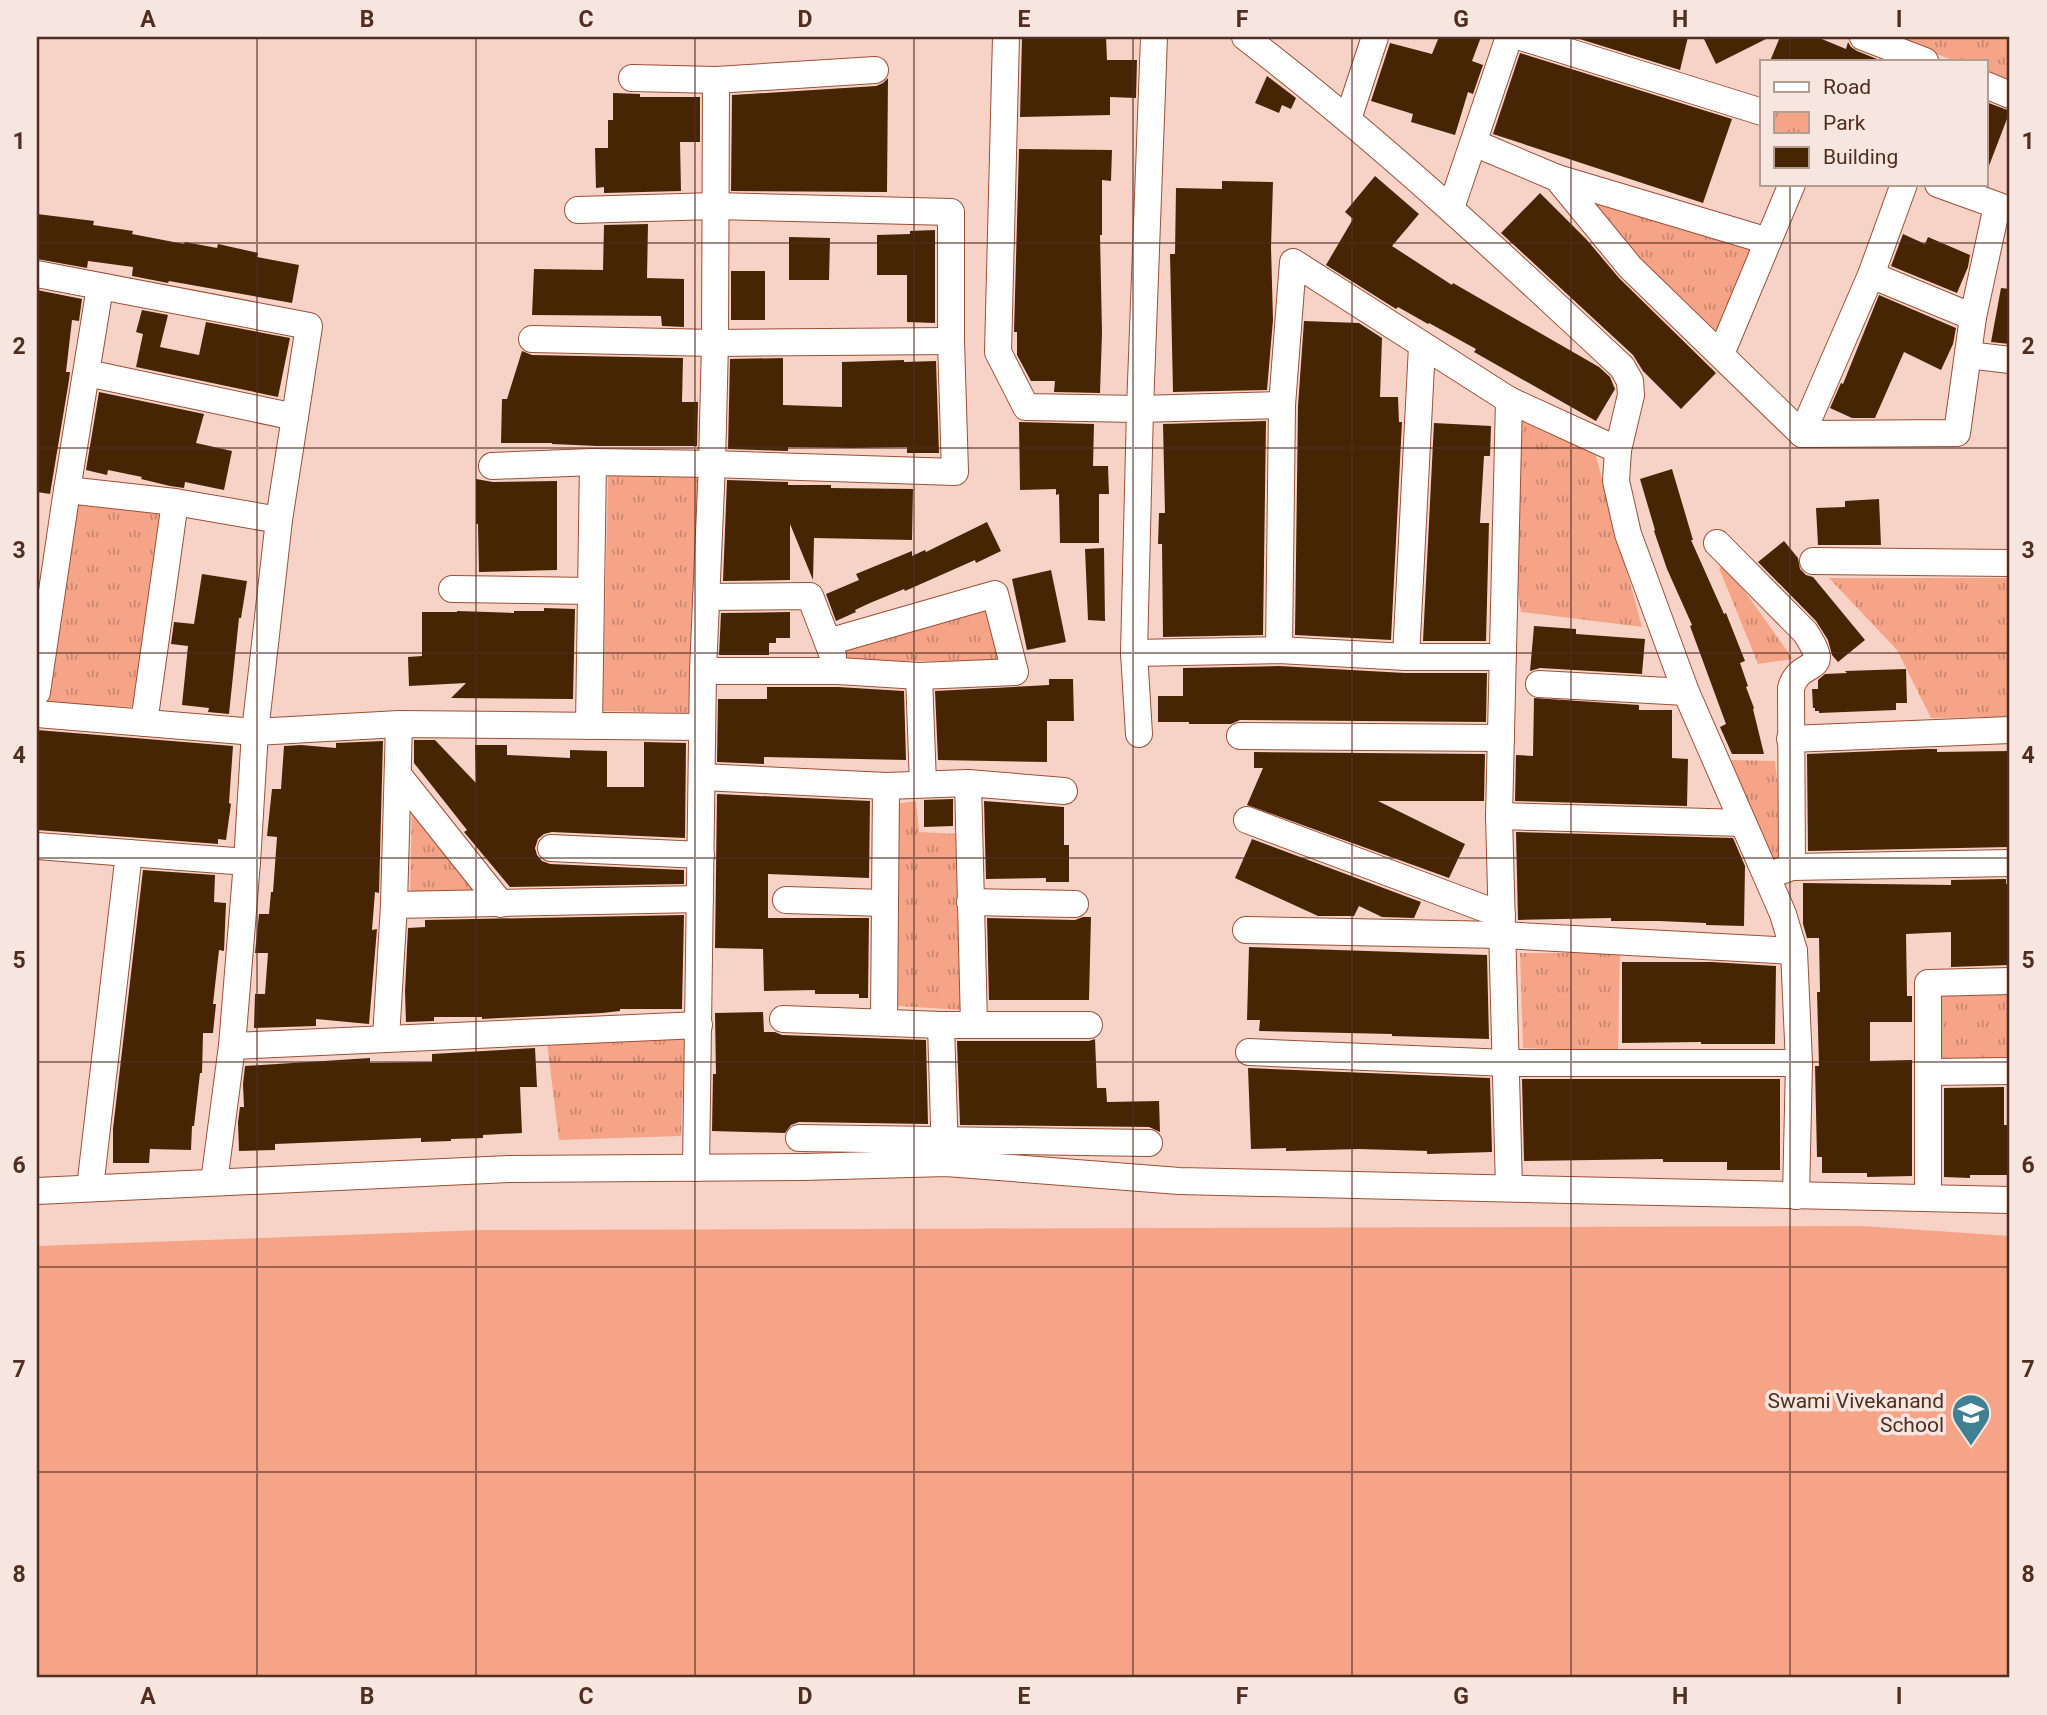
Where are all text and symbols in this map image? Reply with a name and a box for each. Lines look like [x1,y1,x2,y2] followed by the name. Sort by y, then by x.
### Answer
[140,6,156,33] text: A
[360,6,374,33] text: B
[578,6,594,33] text: C
[798,6,812,33] text: D
[1018,6,1031,33] text: E
[1236,6,1249,33] text: F
[1453,6,1469,33] text: G
[1672,6,1688,33] text: H
[1896,6,1902,33] text: I
[1760,60,1988,186] legend
[1823,75,1871,99] text: Road
[1823,111,1866,135] text: Park
[12,128,26,155] text: 1
[2021,128,2035,155] text: 1
[1823,145,1898,169] text: Building
[12,333,26,360] text: 2
[2021,333,2035,360] text: 2
[12,537,26,564] text: 3
[2021,537,2035,564] text: 3
[12,742,26,769] text: 4
[2021,742,2035,769] text: 4
[12,947,26,974] text: 5
[2021,947,2035,974] text: 5
[12,1152,26,1179] text: 6
[2021,1152,2035,1179] text: 6
[12,1356,26,1383] text: 7
[2021,1356,2035,1383] text: 7
[1767,1389,1944,1437] place label: Swami Vivekanand School
[1950,1392,1992,1447] school or university icon: Swami Vivekanand School
[12,1561,26,1588] text: 8
[2021,1561,2035,1588] text: 8
[140,1683,156,1710] text: A
[360,1683,374,1710] text: B
[578,1683,594,1710] text: C
[798,1683,812,1710] text: D
[1018,1683,1031,1710] text: E
[1236,1683,1249,1710] text: F
[1453,1683,1469,1710] text: G
[1672,1683,1688,1710] text: H
[1896,1683,1902,1710] text: I

